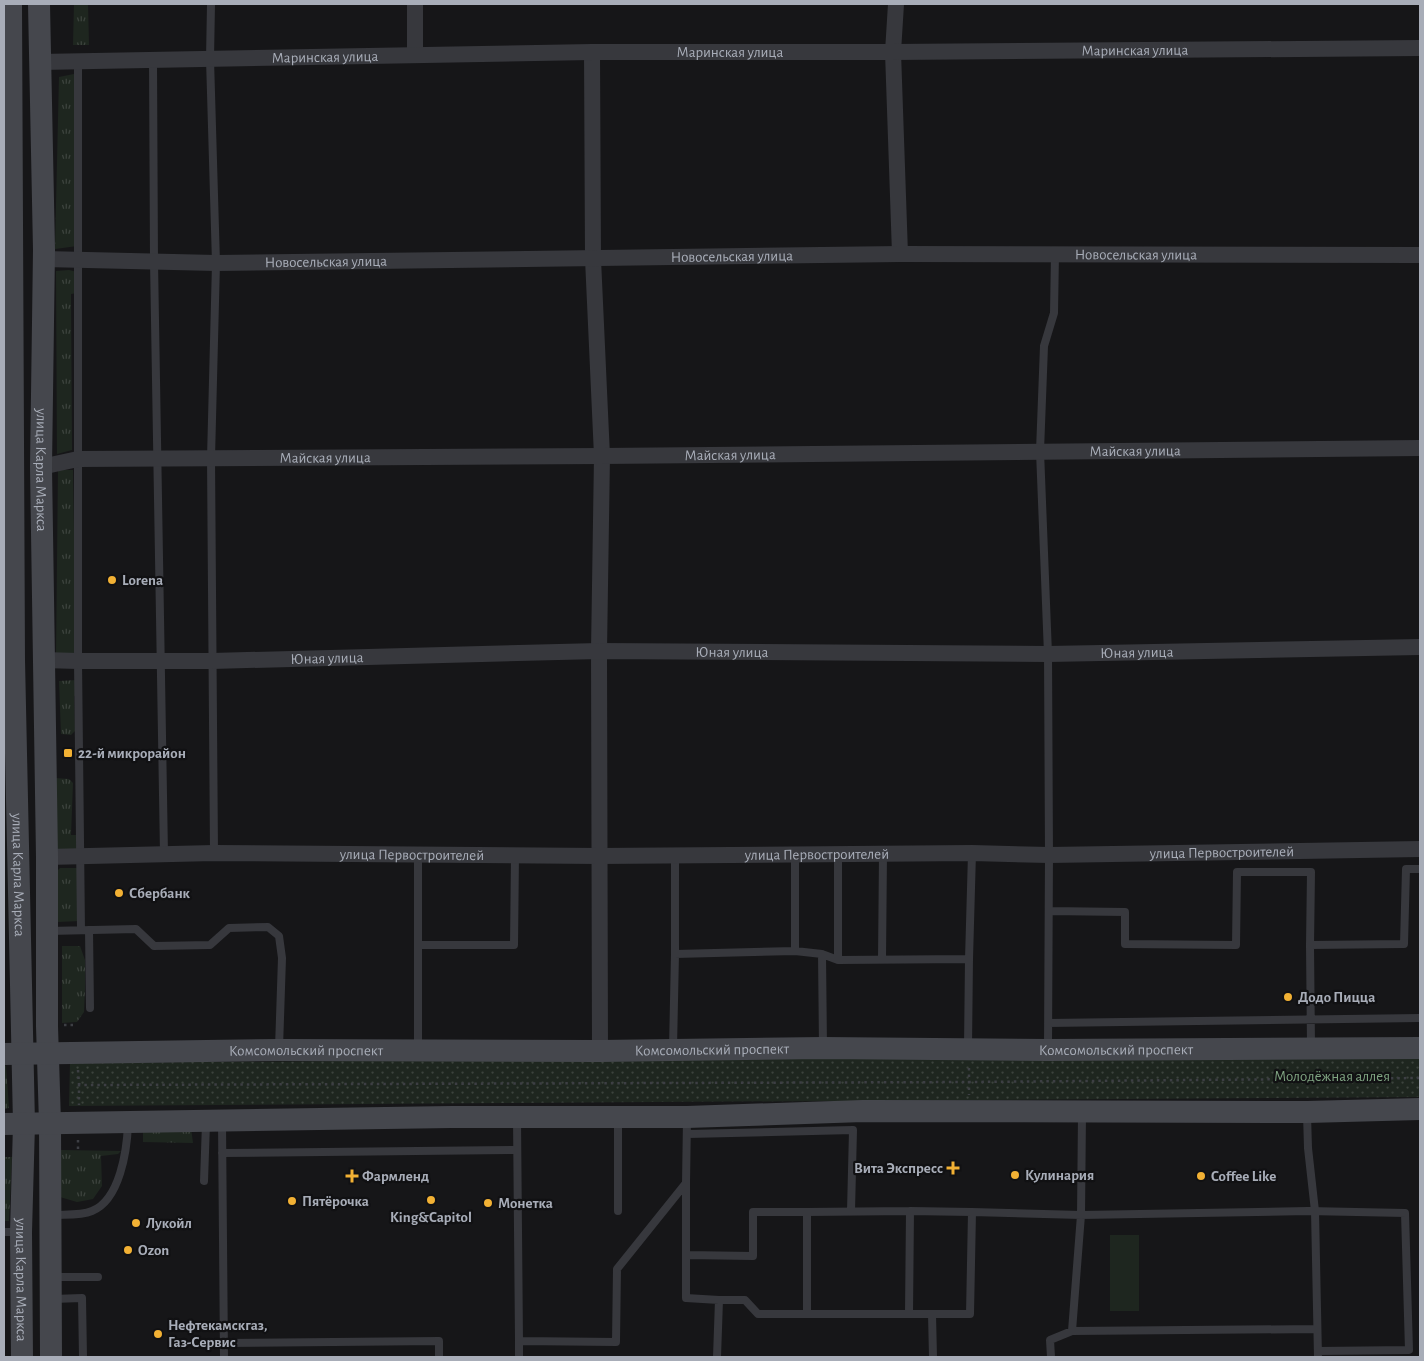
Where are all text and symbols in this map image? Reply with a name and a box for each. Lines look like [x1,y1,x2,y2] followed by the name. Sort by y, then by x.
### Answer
[1081,43,1189,59] street label: Маринская улица
[677,45,783,60] street label: Маринская улица
[271,49,379,66] street label: Маринская улица
[1075,247,1197,263] street label: Новосельская улица
[671,248,793,265] street label: Новосельская улица
[265,254,387,270] street label: Новосельская улица
[33,407,49,532] street label: улица Карла Маркса
[1089,443,1181,459] street label: Майская улица
[684,447,776,463] street label: Майская улица
[279,450,371,466] street label: Майская улица
[122,573,163,588] place label: Lorena
[106,574,118,586] marker: Lorena
[695,645,769,660] street label: Юная улица
[1100,645,1174,661] street label: Юная улица
[290,650,364,667] street label: Юная улица
[78,746,186,761] place label: 22-й микрорайон
[62,747,74,759] marker: 22-й микрорайон
[9,812,27,937] street label: улица Карла Маркса
[1149,844,1294,861] street label: улица Первостроителей
[339,847,484,863] street label: улица Первостроителей
[744,847,889,863] street label: улица Первостроителей
[129,886,191,901] place label: Сбербанк
[113,887,125,899] marker: Сбербанк
[1298,990,1375,1005] place label: Додо Пицца
[1282,991,1294,1003] marker: Додо Пицца
[635,1041,790,1059] street label: Комсомольский проспект
[1039,1042,1194,1058] street label: Комсомольский проспект
[229,1043,384,1059] street label: Комсомольский проспект
[1274,1069,1390,1084] park label: Молодёжная аллея
[854,1161,943,1176] place label: Вита Экспресс
[947,1162,959,1174] marker: Вита Экспресс
[1025,1168,1094,1183] place label: Кулинария
[362,1169,429,1184] place label: Фармленд
[1009,1169,1021,1181] marker: Кулинария
[1211,1169,1276,1184] place label: Coffee Like
[346,1170,358,1182] marker: Фармленд
[1195,1170,1207,1182] marker: Coffee Like
[302,1194,369,1209] place label: Пятёрочка
[425,1194,437,1206] marker: King&Capitol
[286,1195,298,1207] marker: Пятёрочка
[498,1196,553,1211] place label: Монетка
[482,1197,494,1209] marker: Монетка
[390,1210,472,1225] place label: King&Capitol
[146,1216,192,1231] place label: Лукойл
[13,1217,29,1342] street label: улица Карла Маркса
[130,1217,142,1229] marker: Лукойл
[138,1243,169,1258] place label: Ozon
[122,1244,134,1256] marker: Ozon
[168,1318,267,1350] place label: Нефтекамскгаз, Газ-Сервис
[152,1328,164,1340] marker: Нефтекамскгаз, Газ-Сервис

